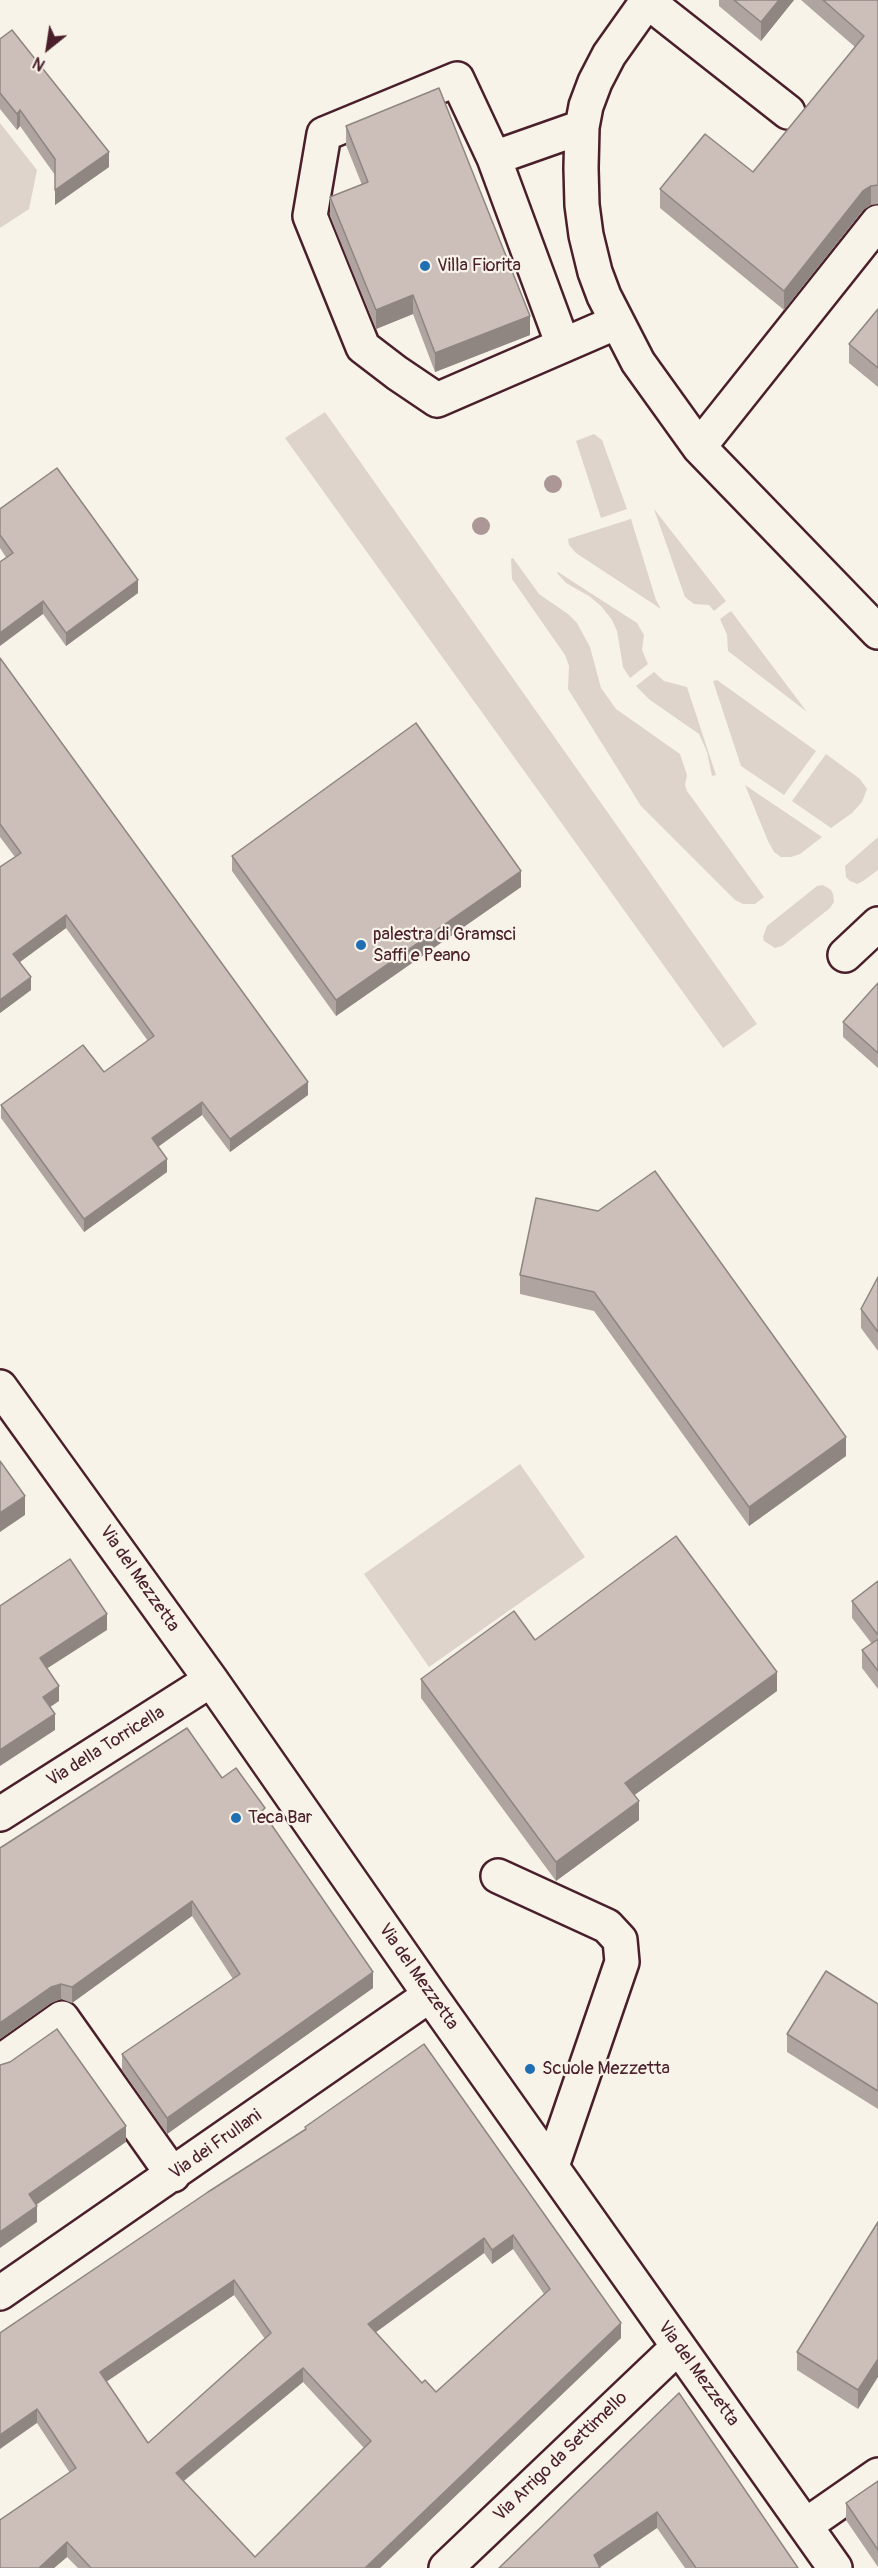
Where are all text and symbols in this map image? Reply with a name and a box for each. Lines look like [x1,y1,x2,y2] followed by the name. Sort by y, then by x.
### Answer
[18,18,78,78] north arrow
[29,52,49,75] text: N
[437,255,521,277] place label: Villa Fiorita
[418,259,432,273] marker: Villa Fiorita
[373,924,516,966] place label: palestra di Gramsci Saffi e Peano
[354,938,368,952] marker: palestra di Gramsci Saffi e Peano
[94,1522,184,1636] street label: Via del Mezzetta
[43,1702,169,1792] street label: Via della Torricella
[248,1807,312,1829] place label: Teca Bar
[229,1811,243,1825] marker: Teca Bar
[373,1920,463,2034] street label: Via del Mezzetta
[542,2058,670,2080] place label: Scuole Mezzetta
[523,2062,537,2076] marker: Scuole Mezzetta
[166,2105,266,2185] street label: Via dei Frullani
[653,2317,743,2431] street label: Via del Mezzetta
[490,2388,632,2526] street label: Via Arrigo da Settimello

